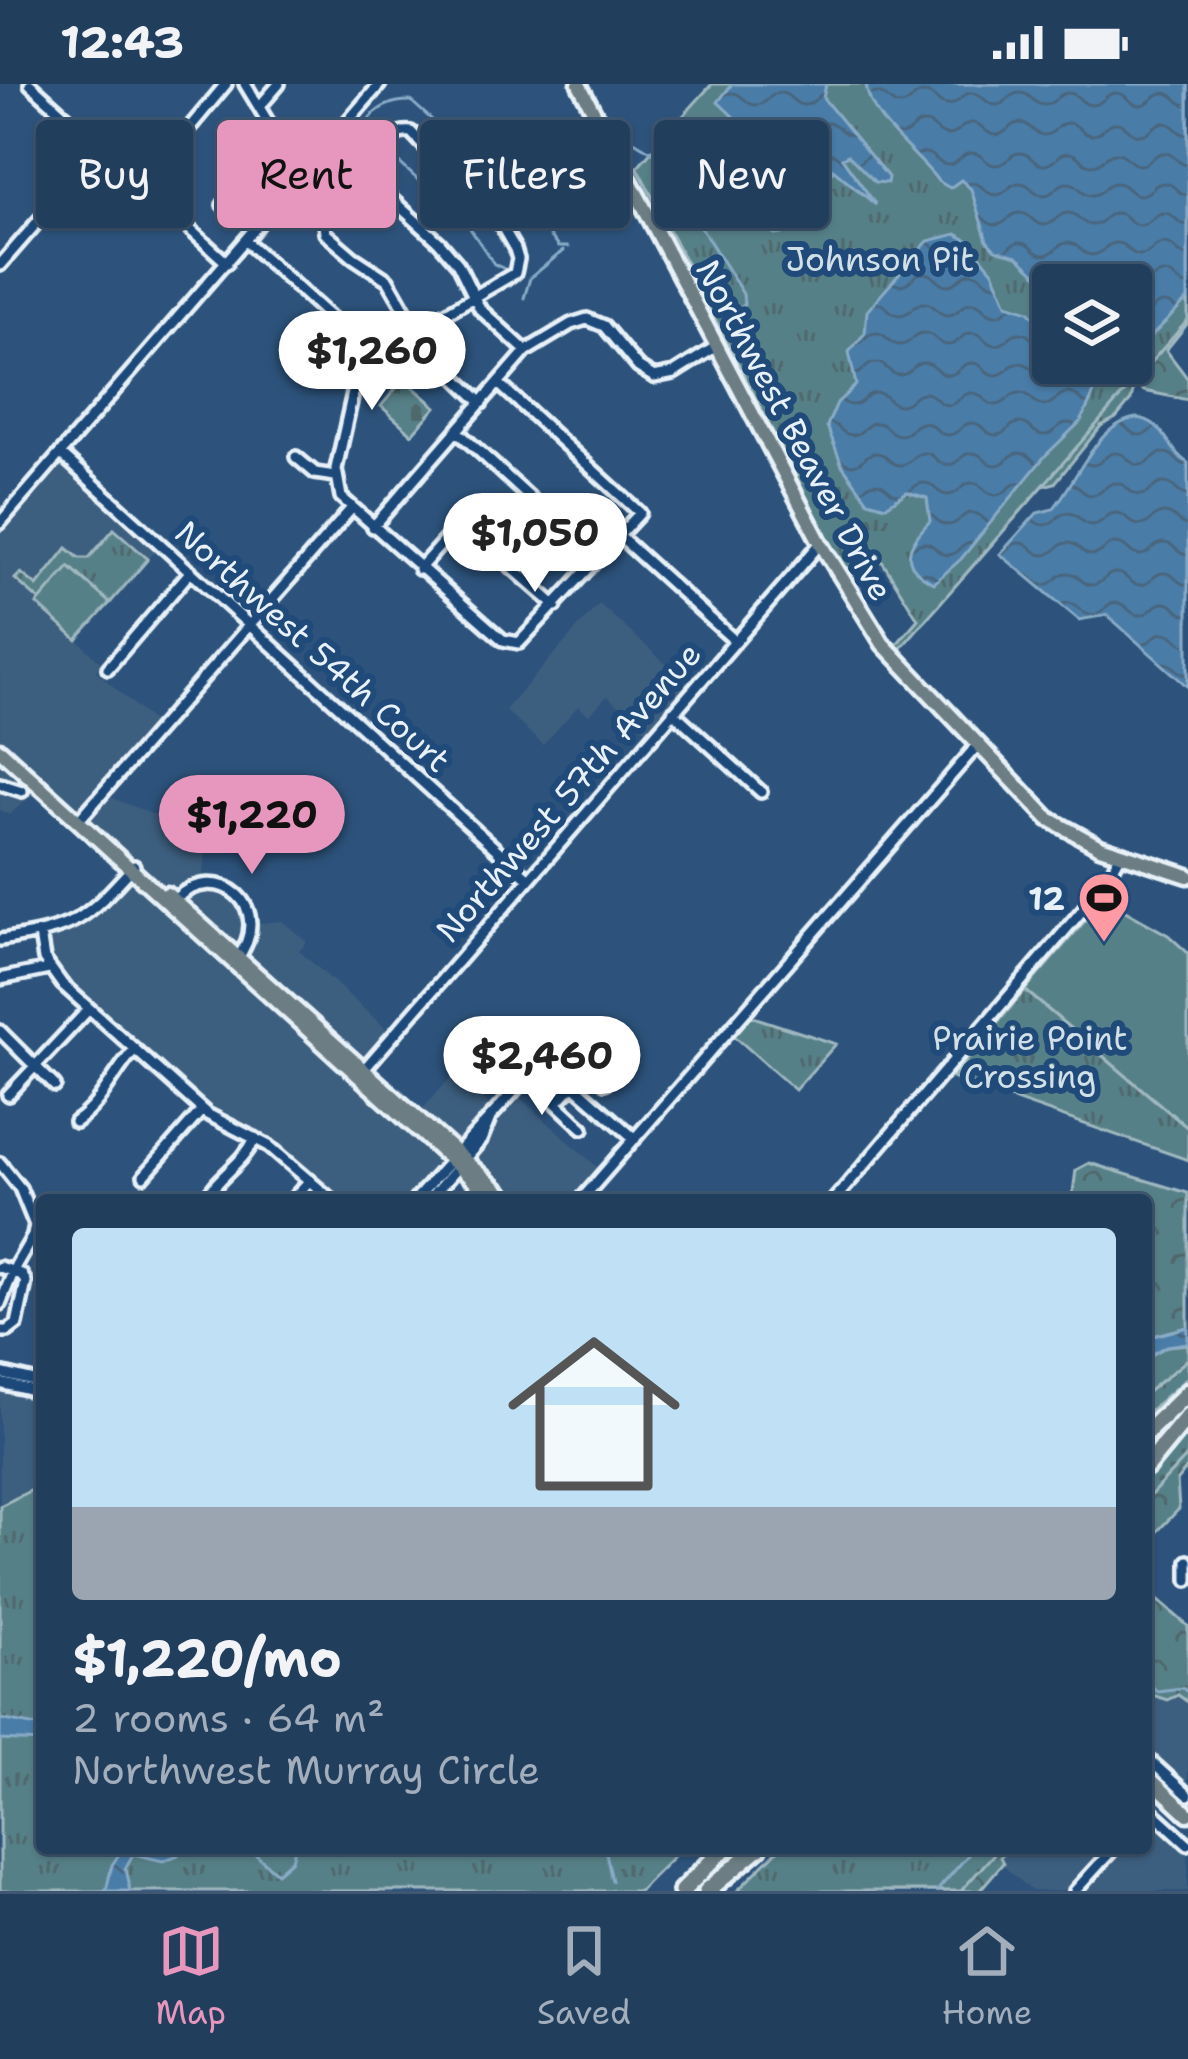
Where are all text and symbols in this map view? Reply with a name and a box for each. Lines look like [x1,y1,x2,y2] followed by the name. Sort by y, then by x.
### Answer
[60,12,184,72] text: 12:43
[36,120,193,228] chip: Buy
[217,120,396,228] chip: Rent
[420,120,630,228] chip: Filters
[654,120,829,228] chip: New
[785,237,975,282] park label: Johnson Pit
[685,252,904,609] street label: Northwest Beaver Drive
[1032,264,1152,384] map controls
[1032,264,1152,384] button: layers
[274,311,470,413] pin: $1,260
[306,324,438,376] text: $1,260
[437,493,633,595] pin: $1,050
[470,506,600,558] text: $1,050
[165,511,460,782] street label: Northwest 54th Court
[425,633,711,952] street label: Northwest 57th Avenue
[154,775,350,877] pin: $1,220
[186,788,318,840] text: $1,220
[1076,870,1132,944] sports icon: 12
[1028,876,1065,921] place label: 12
[444,1016,640,1118] pin: $2,460
[932,1016,1128,1099] park label: Prairie Point Crossing
[470,1029,614,1081] text: $2,460
[486,1306,702,1522] icon: home
[72,1624,342,1692] text: $1,220/mo
[72,1692,385,1744] text: 2 rooms · 64 m²
[72,1744,540,1796] text: Northwest Murray Circle
[155,1918,226,2035] tab: Map
[537,1918,631,2035] tab: Saved
[942,1918,1032,2035] tab: Home

